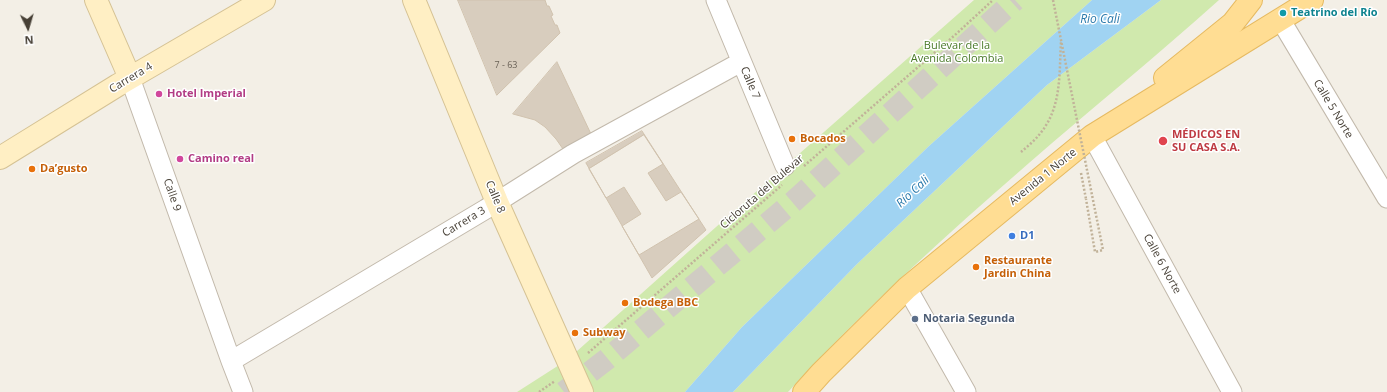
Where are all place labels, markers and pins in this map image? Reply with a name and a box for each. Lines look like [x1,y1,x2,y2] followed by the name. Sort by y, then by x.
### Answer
[1291,6,1378,20] place label: Teatrino del Río
[1278,8,1288,18] marker: Teatrino del Río
[167,87,246,101] place label: Hotel Imperial
[154,89,164,99] marker: Hotel Imperial
[1172,128,1240,154] place label: MÉDICOS EN SU CASA S.A.
[800,132,846,146] place label: Bocados
[787,134,797,144] marker: Bocados
[1157,135,1169,147] marker: MÉDICOS EN SU CASA S.A.
[188,152,254,166] place label: Camino real
[175,154,185,164] marker: Camino real
[40,162,88,176] place label: Da’gusto
[27,164,37,174] marker: Da’gusto
[1020,229,1034,243] place label: D1
[1007,231,1017,241] marker: D1
[984,254,1052,280] place label: Restaurante Jardin China
[971,262,981,272] marker: Restaurante Jardin China
[633,296,698,310] place label: Bodega BBC
[620,298,630,308] marker: Bodega BBC
[923,312,1015,326] place label: Notaria Segunda
[910,314,920,324] marker: Notaria Segunda
[583,326,626,340] place label: Subway
[570,328,580,338] marker: Subway

